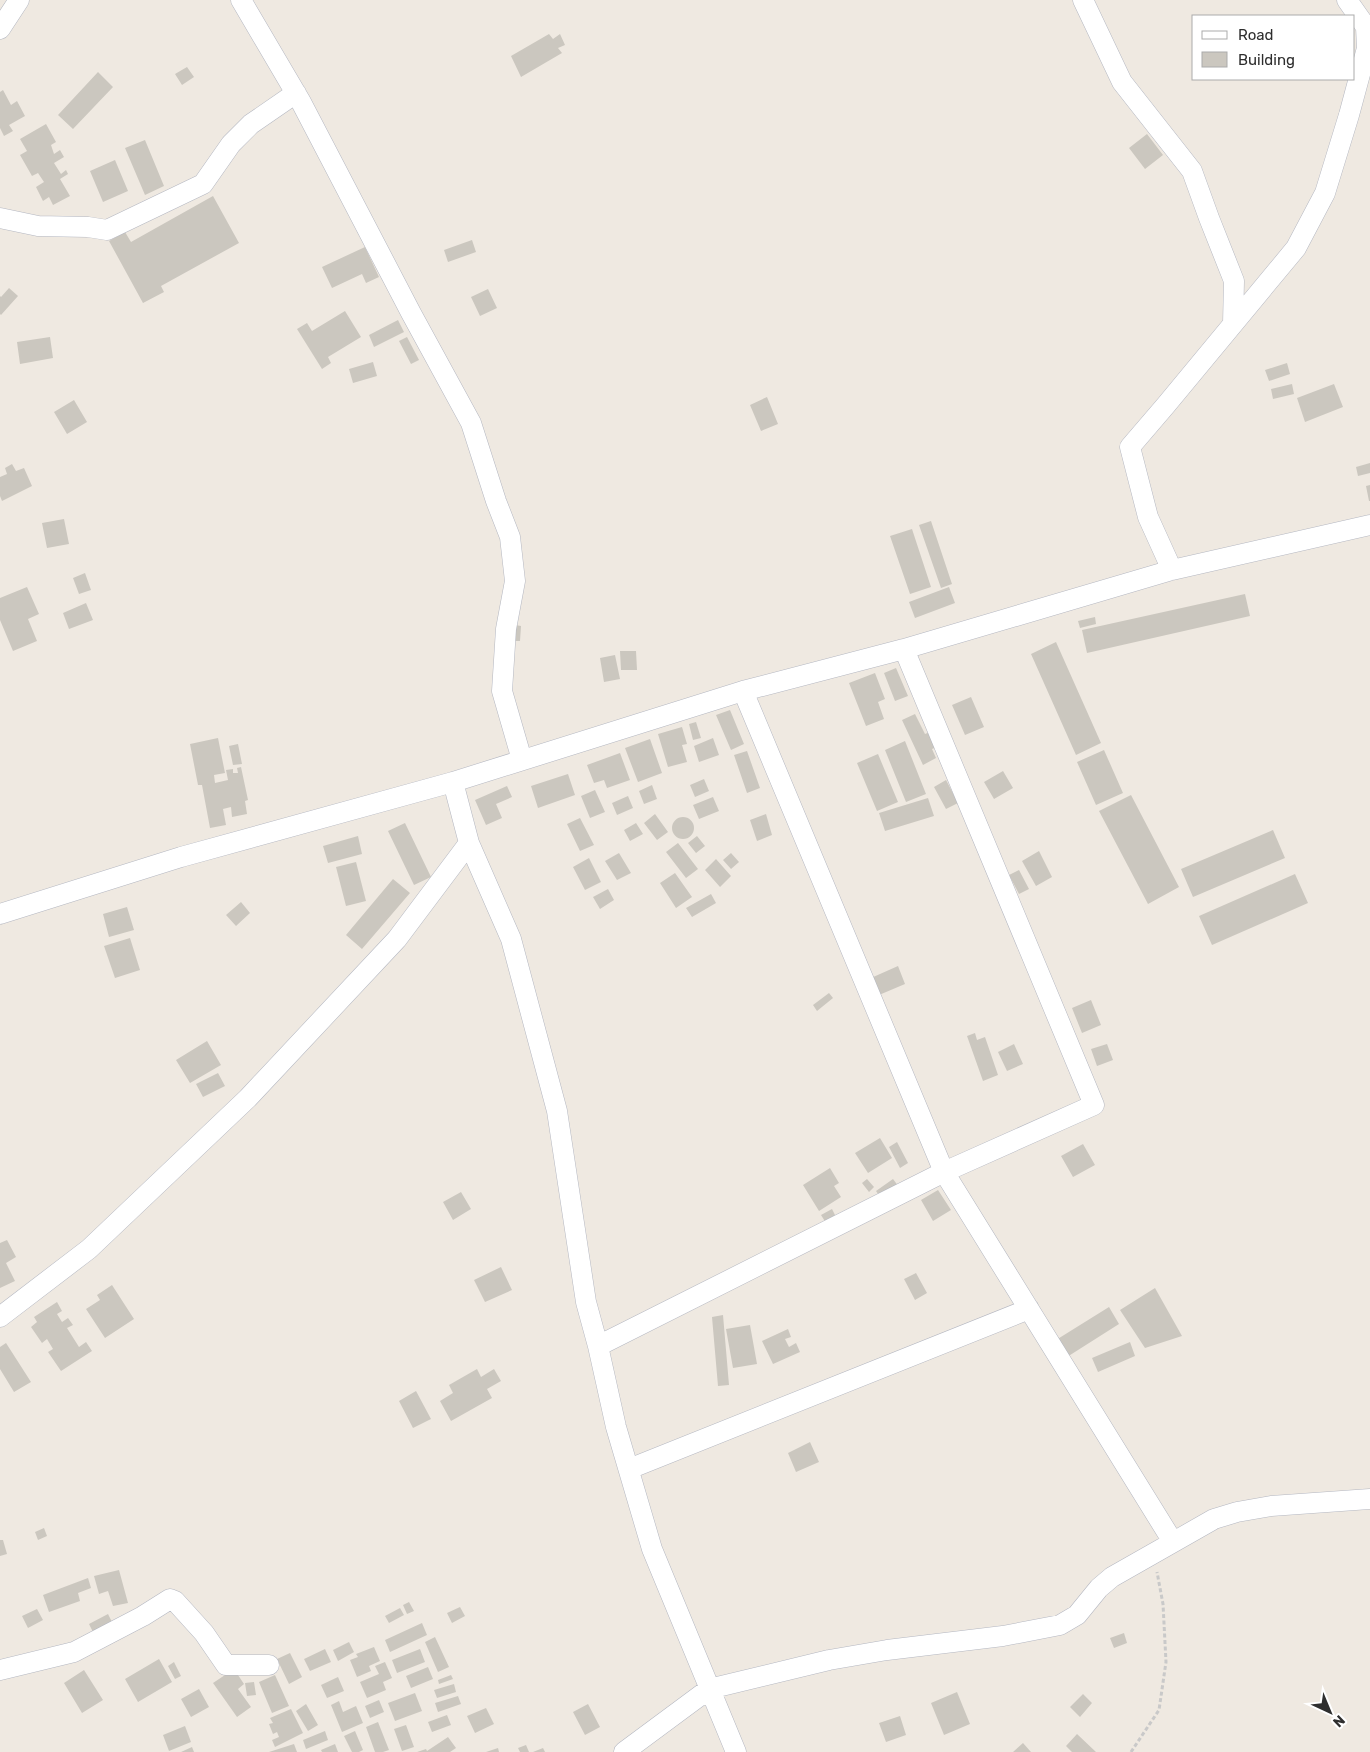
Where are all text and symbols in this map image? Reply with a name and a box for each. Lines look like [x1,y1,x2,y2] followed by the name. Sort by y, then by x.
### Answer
[1192,15,1355,80] legend
[1238,26,1274,44] text: Road
[1238,51,1295,69] text: Building
[1305,1687,1355,1737] north arrow
[1329,1711,1348,1731] text: N

